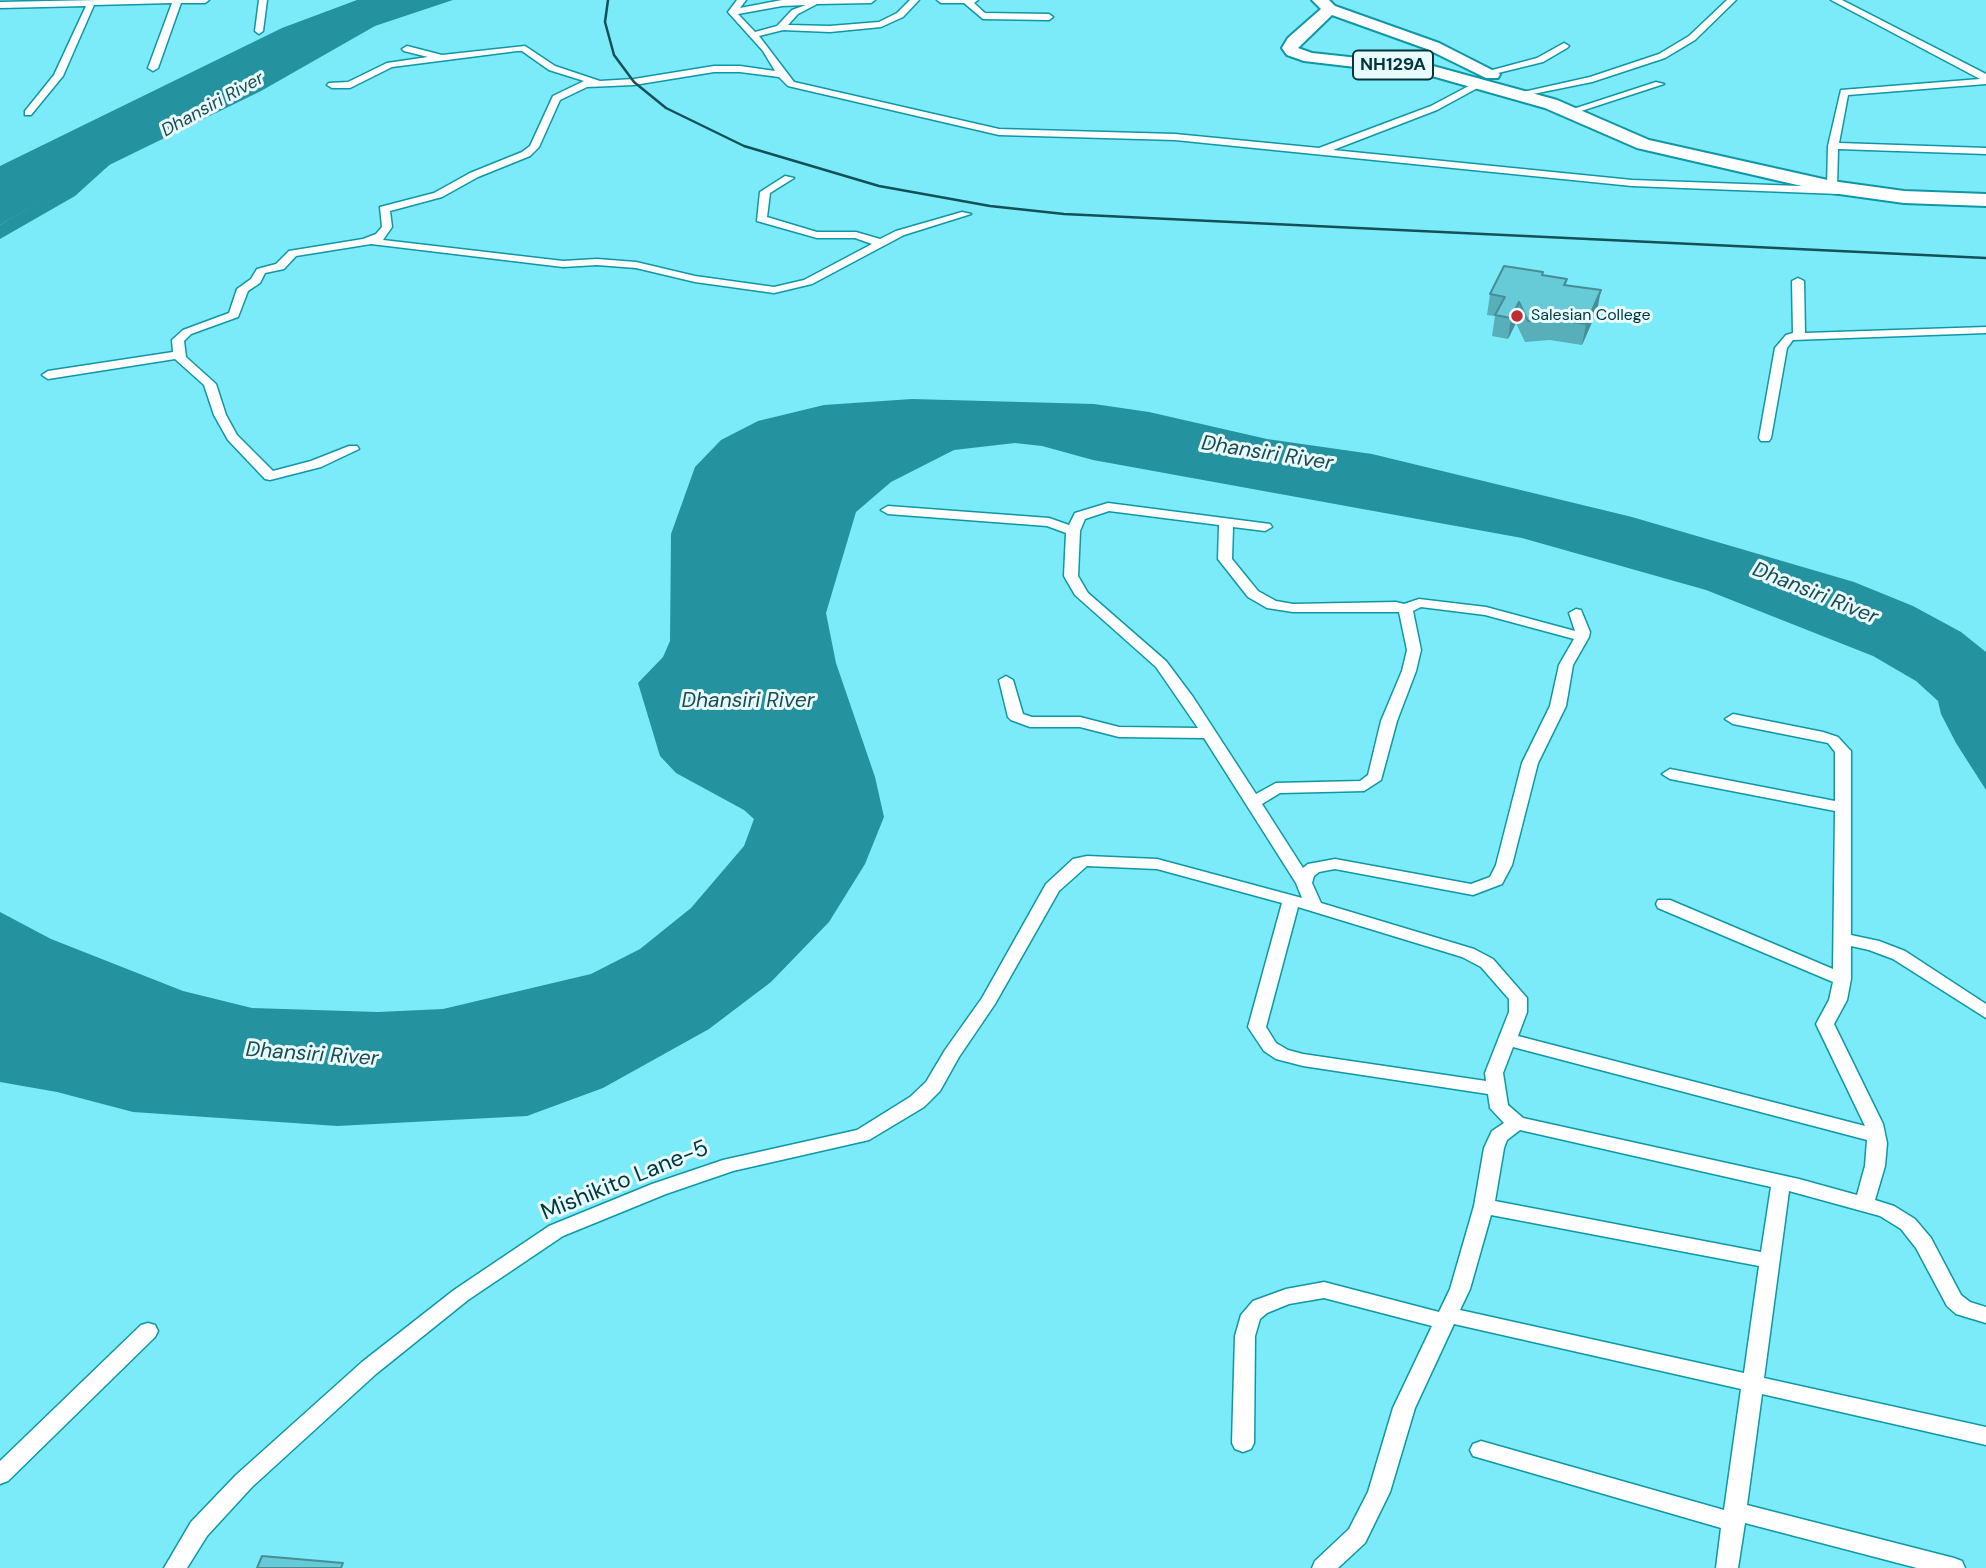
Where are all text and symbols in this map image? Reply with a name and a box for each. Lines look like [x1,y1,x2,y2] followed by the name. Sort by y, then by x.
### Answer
[1353,51,1433,80] road number: NH129A
[158,68,268,142] water label: Dhansiri River
[1531,306,1650,326] place label: Salesian College
[1509,308,1525,324] marker: Salesian College
[1199,431,1335,477] water label: Dhansiri River
[1749,557,1881,631] water label: Dhansiri River
[681,688,815,714] water label: Dhansiri River
[245,1038,379,1072] water label: Dhansiri River
[537,1135,713,1227] street label: Mishikito Lane-5

